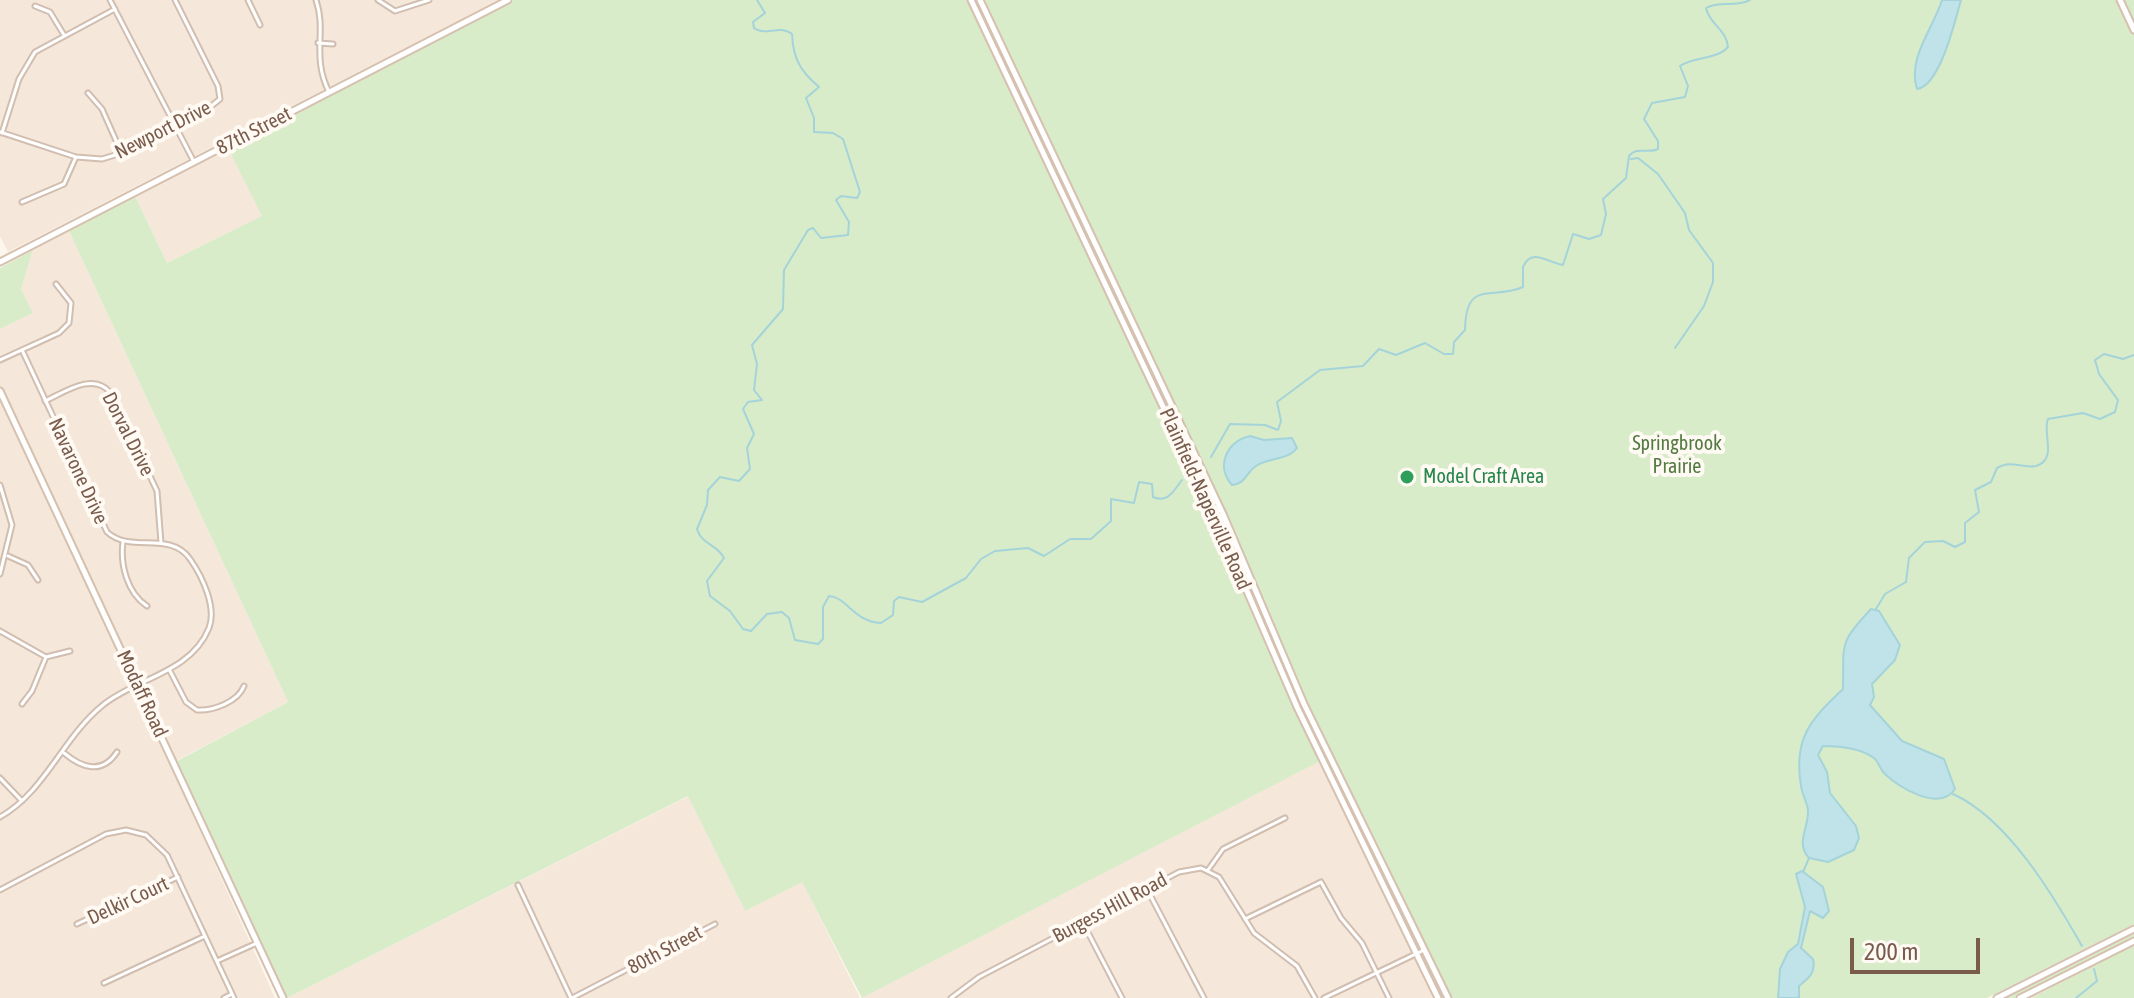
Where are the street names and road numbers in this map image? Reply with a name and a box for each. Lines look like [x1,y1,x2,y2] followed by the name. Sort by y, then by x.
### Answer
[111,96,215,164] street label: Newport Drive
[213,102,295,160] street label: 87th Street
[97,388,159,480] street label: Dorval Drive
[1154,404,1256,594] street label: Plainfield-Naperville Road
[43,414,113,528] street label: Navarone Drive
[111,647,173,741] street label: Modaff Road
[1049,868,1171,948] street label: Burgess Hill Road
[84,872,172,930] street label: Delkir Court
[624,920,706,980] street label: 80th Street

